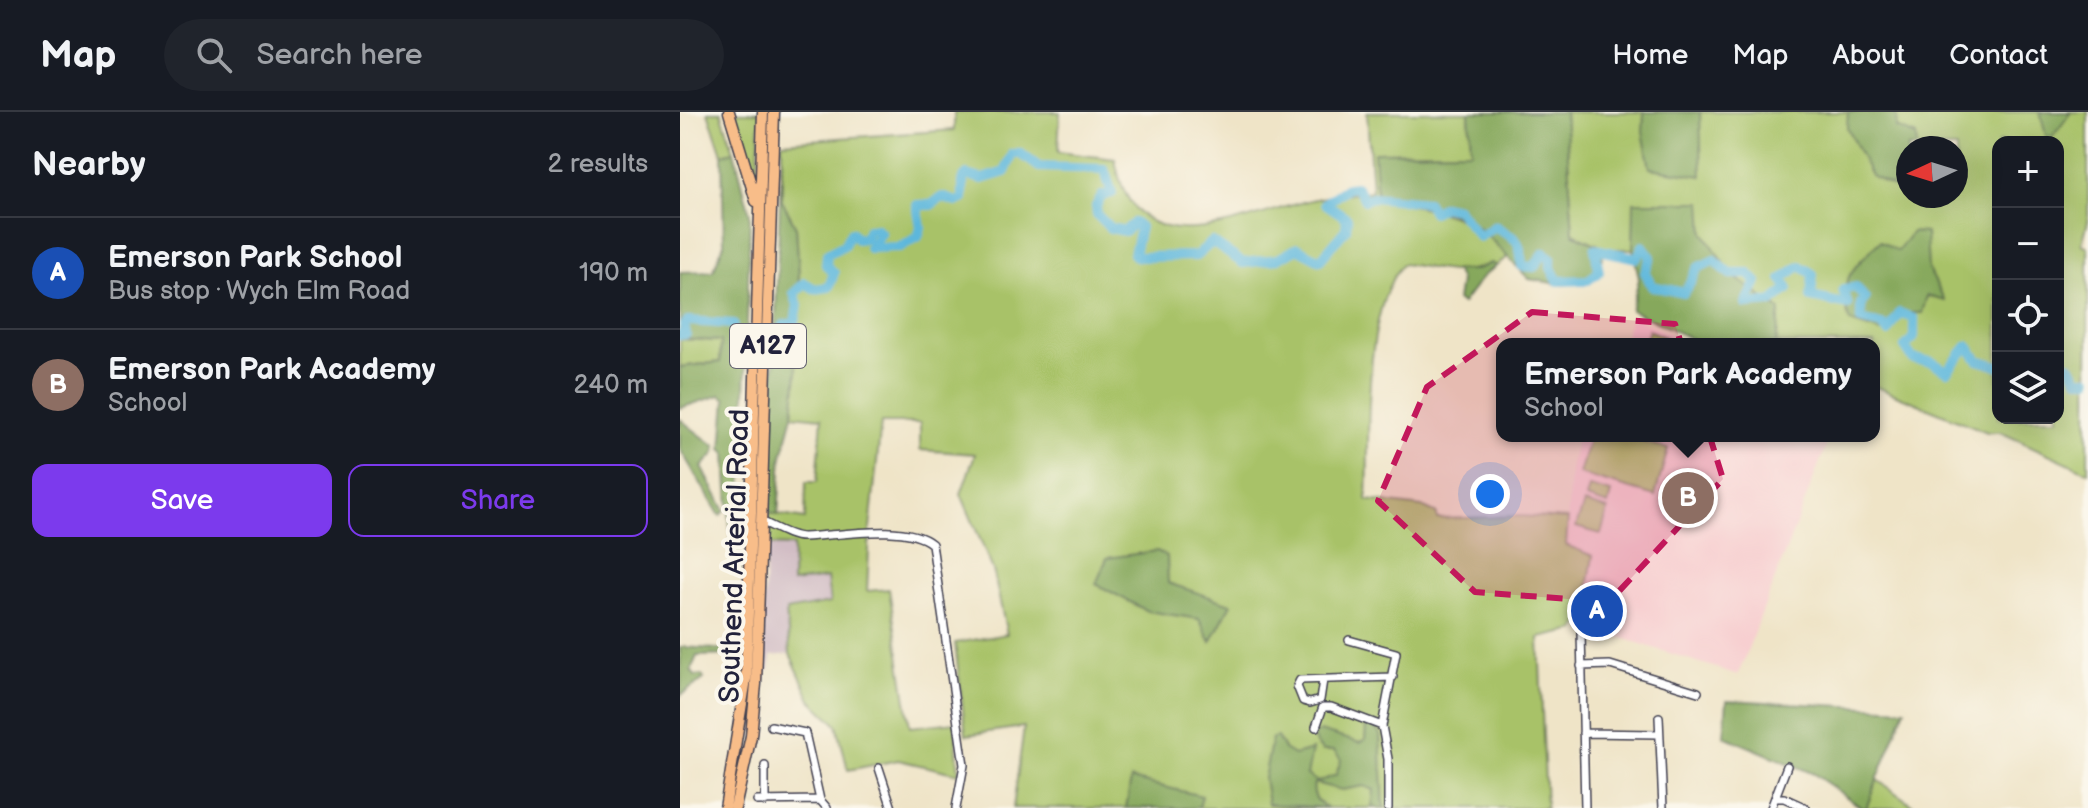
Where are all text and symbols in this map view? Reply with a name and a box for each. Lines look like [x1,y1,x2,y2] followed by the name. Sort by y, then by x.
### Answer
[164,19,724,91] search box
[40,33,116,78] text: Map
[192,33,236,77] icon: search
[256,37,423,73] text: Search here
[1612,39,1688,72] text: Home
[1732,39,1789,72] text: Map
[1833,39,1905,72] text: About
[1949,39,2048,72] text: Contact
[1896,136,1968,208] north arrow
[1992,136,2064,424] map controls
[1992,136,2064,208] button: +
[32,144,146,185] text: Nearby
[548,149,648,180] text: 2 results
[1992,208,2064,280] button: −
[108,240,402,276] text: Emerson Park School
[50,258,66,289] text: A
[579,258,648,289] text: 190 m
[108,276,410,307] text: Bus stop · Wych Elm Road
[1992,280,2064,352] button: locate
[730,324,806,368] road number: A127
[1496,338,1880,442] popup
[108,352,436,388] text: Emerson Park Academy
[1992,352,2064,424] button: layers
[1524,357,1852,393] text: Emerson Park Academy
[49,370,67,401] text: B
[573,370,648,401] text: 240 m
[108,388,187,419] text: School
[1524,393,1604,424] text: School
[713,408,757,704] street label: Southend Arterial Road
[32,464,332,537] button: Save
[348,464,648,537] button: Share
[1662,468,1714,528] pin: B
[1470,474,1510,514] your location
[1571,581,1623,641] pin: A

